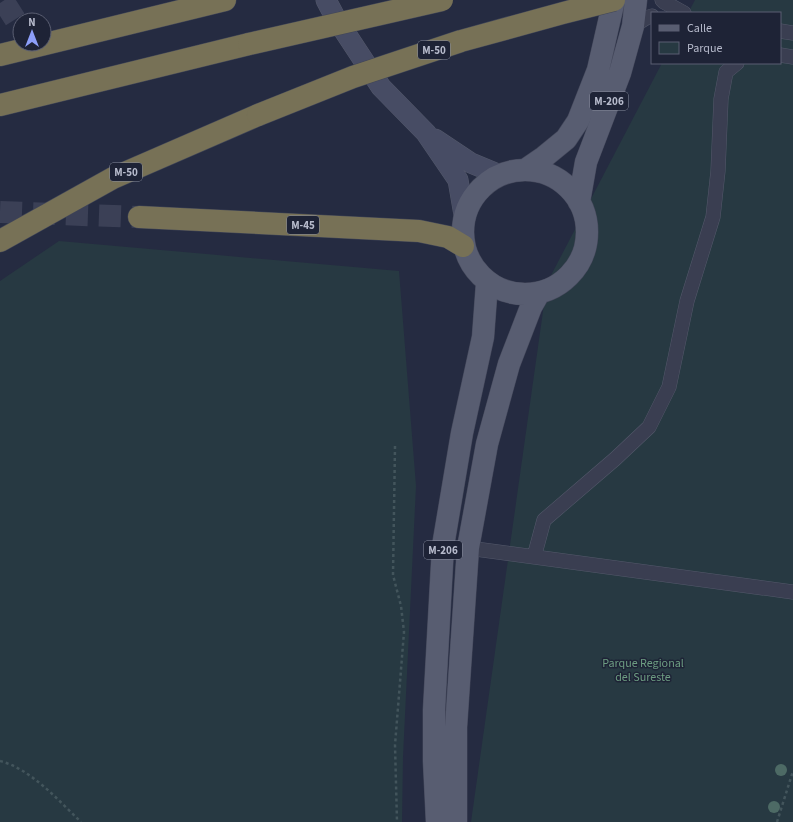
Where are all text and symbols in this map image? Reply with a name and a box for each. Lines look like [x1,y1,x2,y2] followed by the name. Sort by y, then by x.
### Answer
[12,12,52,52] north arrow
[651,12,781,64] legend
[28,15,36,30] text: N
[687,20,712,37] text: Calle
[687,40,723,57] text: Parque
[418,41,450,59] road number: M-50
[590,92,628,110] road number: M-206
[110,163,142,181] road number: M-50
[287,216,319,234] road number: M-45
[424,541,462,559] road number: M-206
[602,655,684,686] park label: Parque Regional del Sureste

